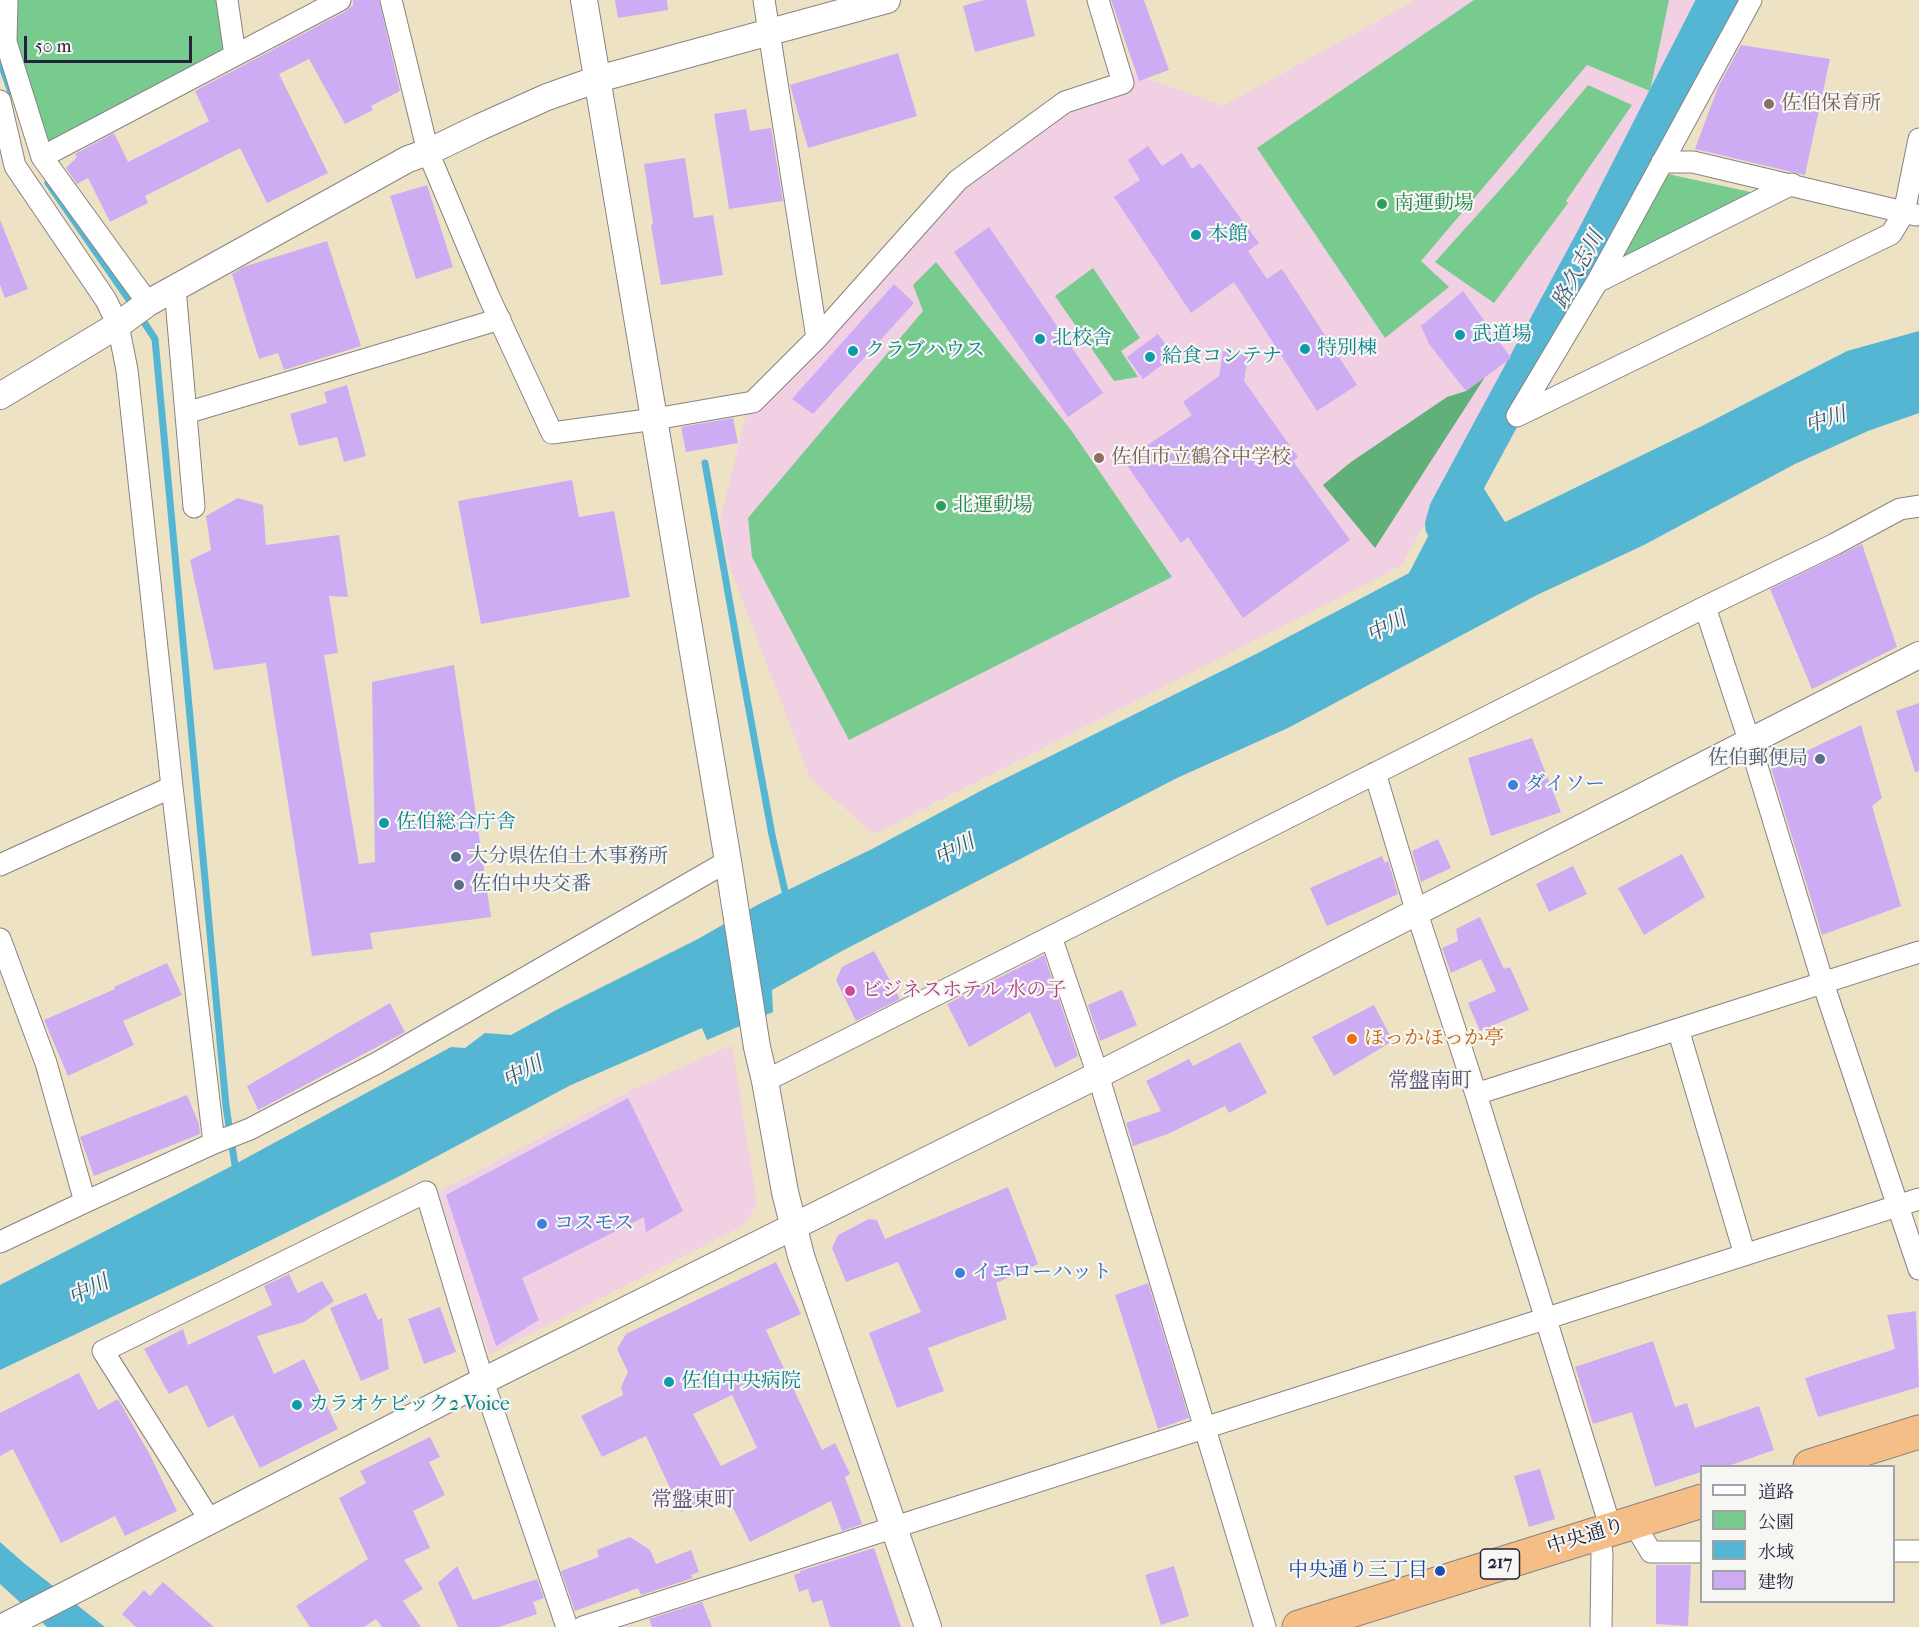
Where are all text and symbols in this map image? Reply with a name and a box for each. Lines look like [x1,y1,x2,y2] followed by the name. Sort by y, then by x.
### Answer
[27,24,195,62] scale bar
[35,36,71,57] text: 50 m
[1781,92,1881,116] place label: 佐伯保育所
[1762,97,1776,111] marker: 佐伯保育所
[1394,192,1474,216] place label: 南運動場
[1375,197,1389,211] marker: 南運動場
[1208,223,1248,247] place label: 本館
[1548,227,1610,313] water label: 路久志川
[1189,228,1203,242] marker: 本館
[1472,323,1532,347] place label: 武道場
[1052,327,1112,351] place label: 北校舎
[1453,328,1467,342] marker: 武道場
[1033,332,1047,346] marker: 北校舎
[1317,337,1377,361] place label: 特別棟
[865,339,985,363] place label: クラブハウス
[1298,342,1312,356] marker: 特別棟
[846,344,860,358] marker: クラブハウス
[1162,345,1282,369] place label: 給食コンテナ
[1143,350,1157,364] marker: 給食コンテナ
[1802,403,1850,439] water label: 中川
[1111,446,1291,470] place label: 佐伯市立鶴谷中学校
[1092,451,1106,465] marker: 佐伯市立鶴谷中学校
[953,494,1033,518] place label: 北運動場
[934,499,948,513] marker: 北運動場
[1363,607,1411,649] water label: 中川
[1708,747,1808,771] place label: 佐伯郵便局
[1813,752,1827,766] marker: 佐伯郵便局
[1525,773,1605,797] place label: ダイソー
[1506,778,1520,792] marker: ダイソー
[396,811,516,835] place label: 佐伯総合庁舎
[377,816,391,830] marker: 佐伯総合庁舎
[931,830,979,872] water label: 中川
[468,845,668,869] place label: 大分県佐伯土木事務所
[449,850,463,864] marker: 大分県佐伯土木事務所
[471,873,591,897] place label: 佐伯中央交番
[452,878,466,892] marker: 佐伯中央交番
[862,979,1066,1003] place label: ビジネスホテル 水の子
[843,984,857,998] marker: ビジネスホテル 水の子
[1364,1027,1504,1051] place label: ほっかほっか亭
[1345,1032,1359,1046] marker: ほっかほっか亭
[499,1052,547,1094] water label: 中川
[1388,1069,1472,1095] district label: 常盤南町
[554,1212,634,1236] place label: コスモス
[535,1217,549,1231] marker: コスモス
[972,1261,1112,1285] place label: イエローハット
[953,1266,967,1280] marker: イエローハット
[65,1270,113,1312] water label: 中川
[681,1370,801,1394] place label: 佐伯中央病院
[662,1375,676,1389] marker: 佐伯中央病院
[309,1393,510,1417] place label: カラオケビック2 Voice
[290,1398,304,1412] marker: カラオケビック2 Voice
[1700,1465,1895,1603] legend
[1758,1482,1794,1503] text: 道路
[651,1488,735,1514] district label: 常盤東町
[1758,1512,1794,1533] text: 公園
[1544,1514,1628,1560] street label: 中央通り
[1758,1542,1794,1563] text: 水域
[1480,1549,1520,1579] road number: 217
[1288,1559,1428,1583] place label: 中央通り三丁目
[1433,1564,1447,1578] marker: 中央通り三丁目
[1758,1572,1794,1593] text: 建物

